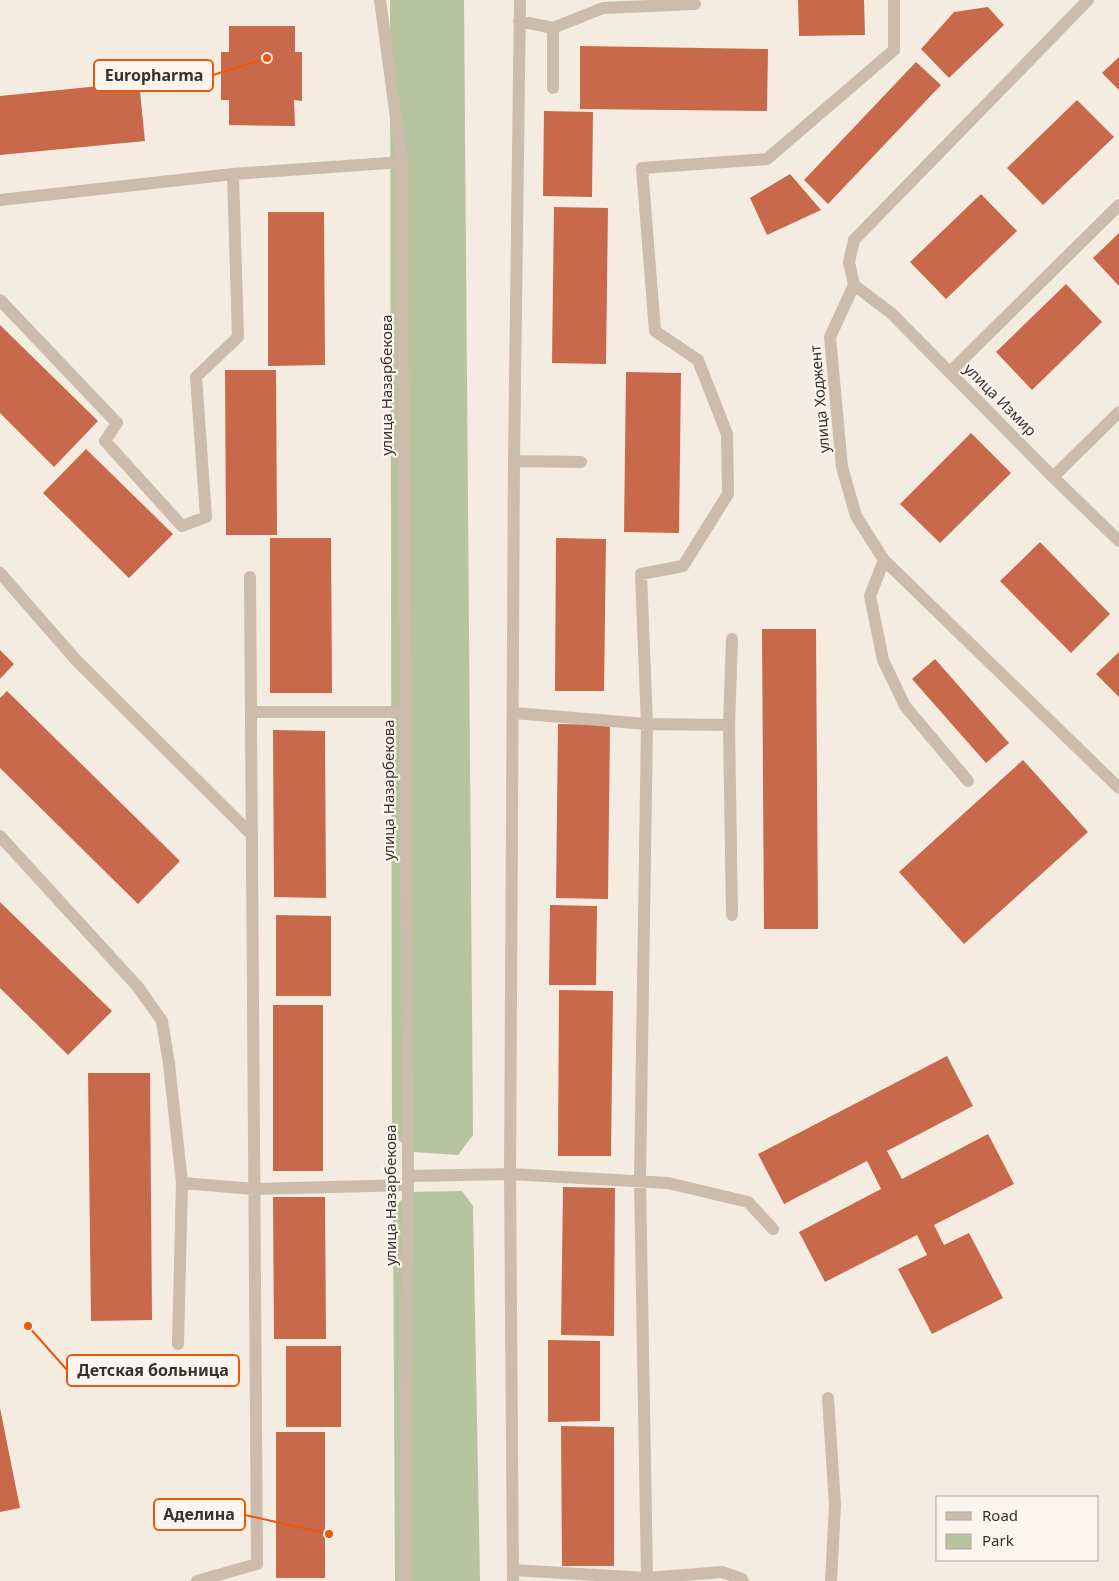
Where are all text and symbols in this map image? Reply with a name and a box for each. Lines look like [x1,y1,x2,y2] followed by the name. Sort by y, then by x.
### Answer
[94,60,213,91] callout: Europharma
[105,64,203,86] text: Europharma
[376,314,396,456] street label: улица Назарбекова
[804,344,834,454] street label: улица Ходжент
[960,359,1041,440] street label: улица Измир
[378,719,398,861] street label: улица Назарбекова
[380,1124,400,1266] street label: улица Назарбекова
[67,1355,239,1386] callout: Детская больница
[77,1359,229,1381] text: Детская больница
[936,1496,1099,1561] legend
[154,1499,245,1530] callout: Аделина
[163,1503,235,1525] text: Аделина
[982,1505,1018,1525] text: Road
[982,1530,1014,1550] text: Park

